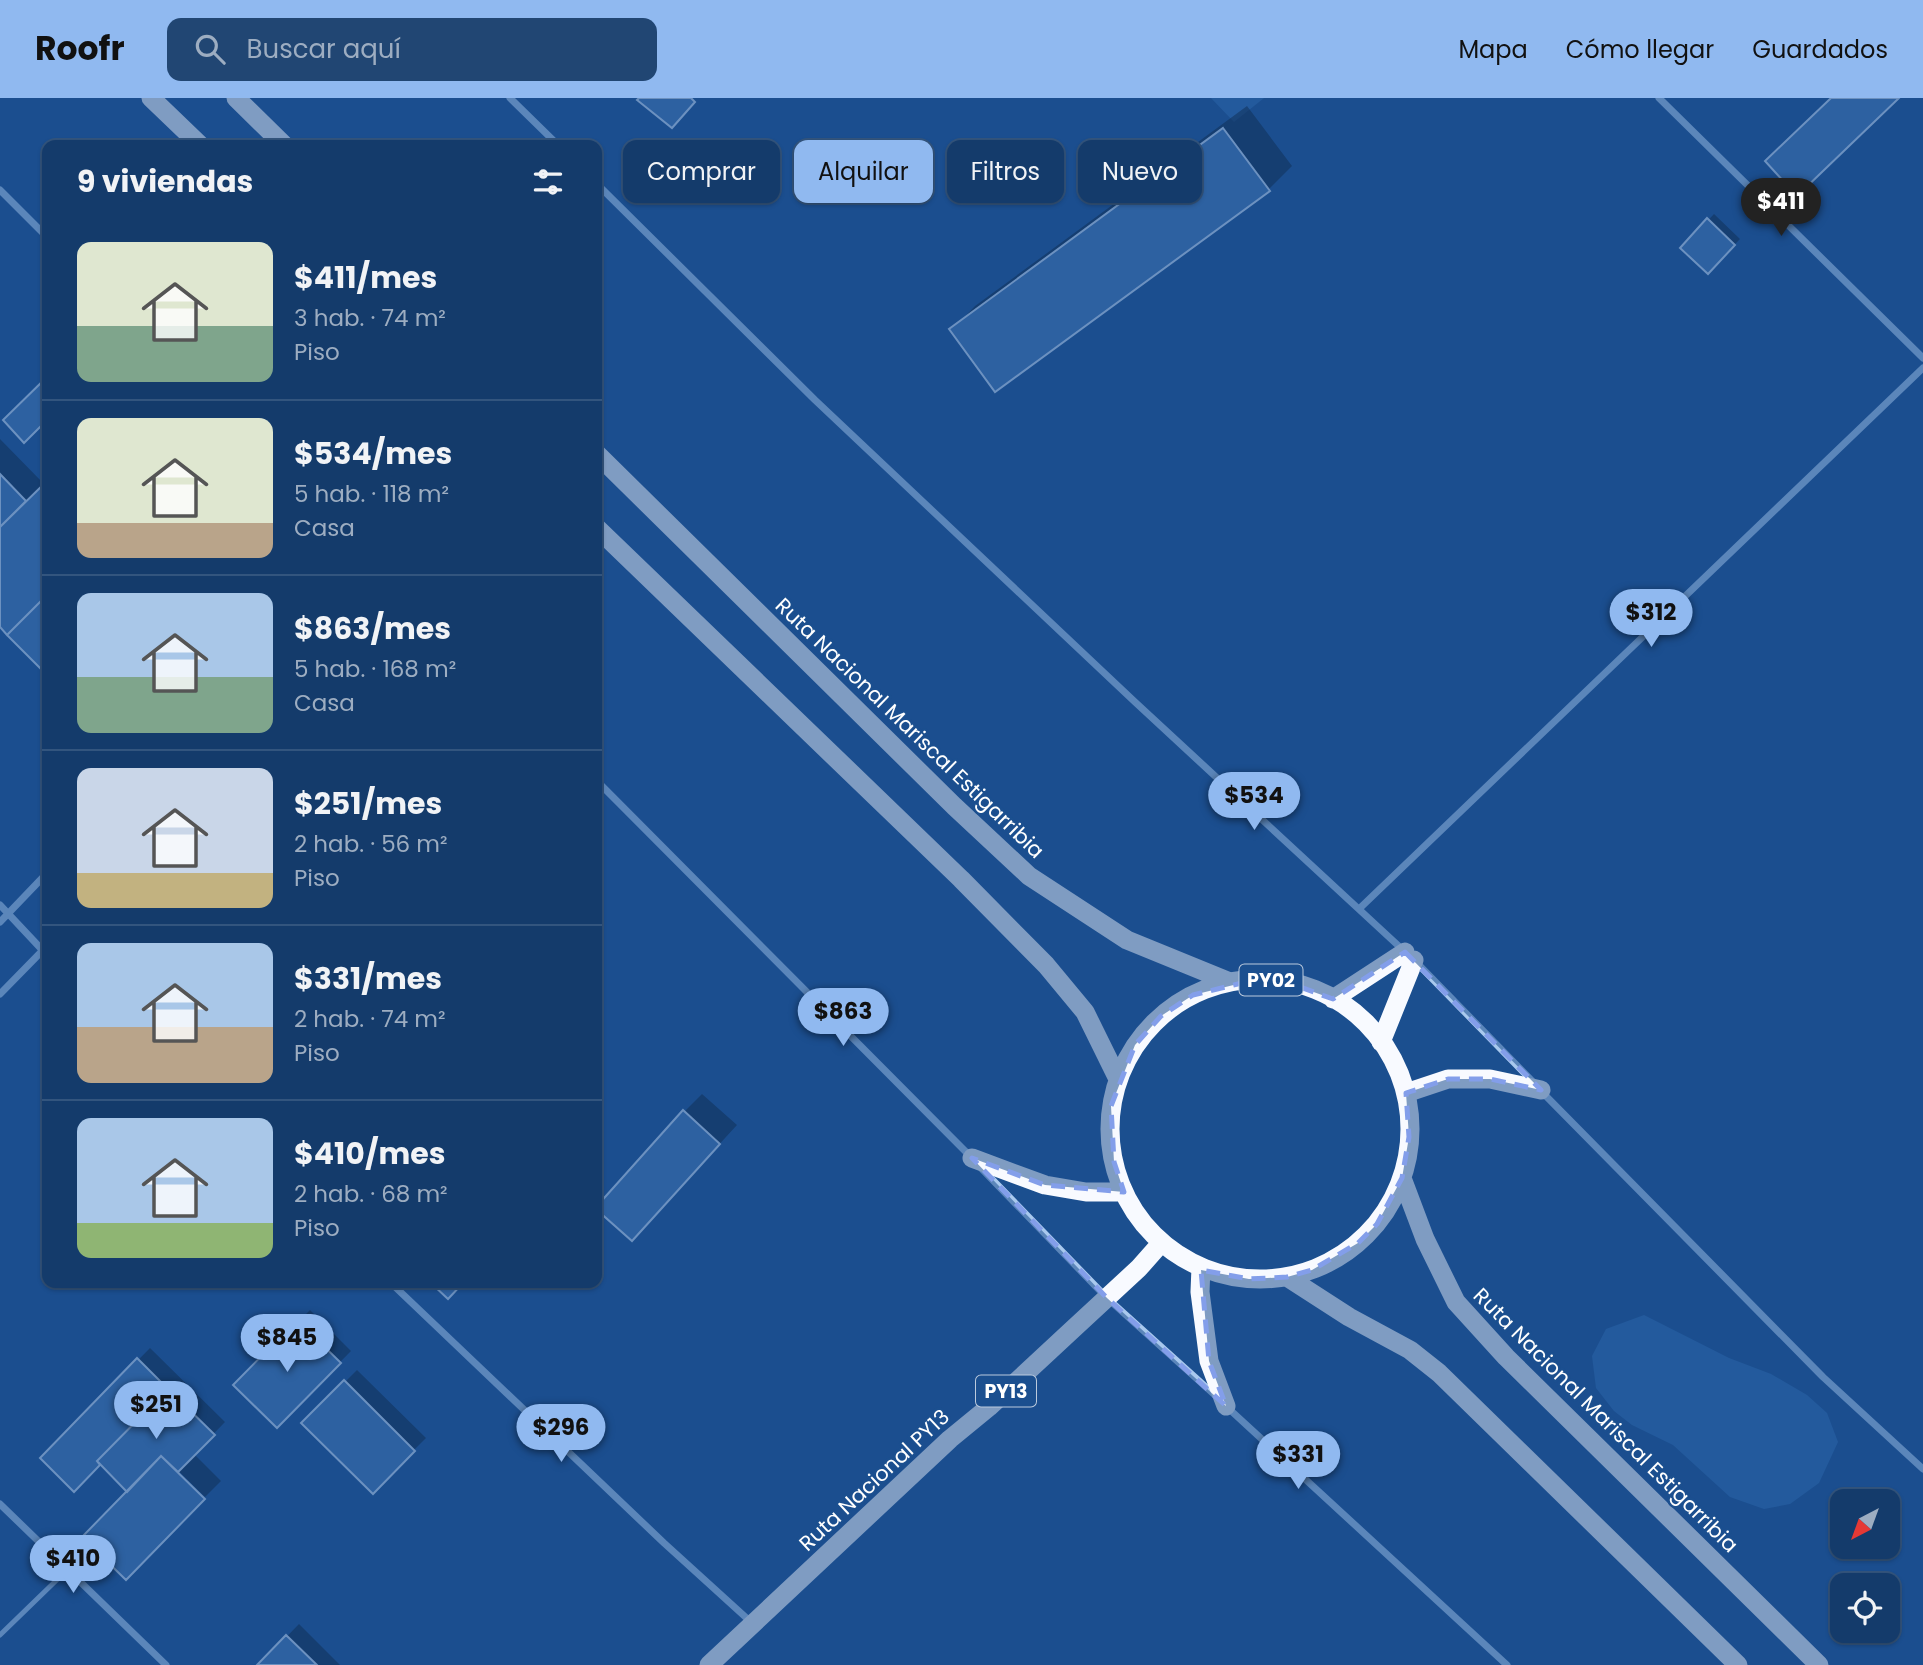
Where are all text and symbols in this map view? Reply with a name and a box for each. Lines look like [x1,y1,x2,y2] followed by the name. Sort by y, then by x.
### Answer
[167,18,657,81] search box
[35,25,125,72] text: Roofr
[191,30,229,68] icon: search
[247,31,401,67] text: Buscar aquí
[1458,33,1528,66] text: Mapa
[1566,33,1714,66] text: Cómo llegar
[1752,33,1888,66] text: Guardados
[623,140,780,203] chip: Comprar
[794,140,933,203] chip: Alquilar
[947,140,1064,203] chip: Filtros
[1078,140,1202,203] chip: Nuevo
[77,160,253,203] text: 9 viviendas
[529,163,567,201] icon: filters
[1740,178,1822,238] pin: $411
[1757,185,1805,217] text: $411
[294,256,437,299] text: $411/mes
[133,270,217,354] icon: home
[294,302,446,334] text: 3 hab. · 74 m²
[294,336,340,368] text: Piso
[294,432,452,475] text: $534/mes
[133,446,217,530] icon: home
[294,478,449,510] text: 5 hab. · 118 m²
[294,512,355,544] text: Casa
[1610,589,1692,649] pin: $312
[769,591,1051,865] street label: Ruta Nacional Mariscal Estigarribia
[1626,596,1676,628] text: $312
[294,607,451,650] text: $863/mes
[133,621,217,705] icon: home
[294,653,456,685] text: 5 hab. · 168 m²
[294,687,355,719] text: Casa
[1213,772,1295,832] pin: $534
[1224,779,1284,811] text: $534
[294,782,442,825] text: $251/mes
[133,796,217,880] icon: home
[294,828,448,860] text: 2 hab. · 56 m²
[294,862,340,894] text: Piso
[294,957,442,1000] text: $331/mes
[1240,964,1302,996] road number: PY02
[133,971,217,1055] icon: home
[802,988,884,1048] pin: $863
[814,995,872,1027] text: $863
[294,1003,446,1035] text: 2 hab. · 74 m²
[294,1037,340,1069] text: Piso
[294,1132,445,1175] text: $410/mes
[133,1146,217,1230] icon: home
[294,1178,448,1210] text: 2 hab. · 68 m²
[294,1212,340,1244] text: Piso
[1467,1281,1745,1559] street label: Ruta Nacional Mariscal Estigarribia
[246,1314,328,1374] pin: $845
[257,1321,317,1353] text: $845
[976,1376,1036,1406] road number: PY13
[115,1382,197,1441] pin: $251
[130,1388,182,1420] text: $251
[792,1403,956,1557] street label: Ruta Nacional PY13
[520,1404,602,1464] pin: $296
[532,1411,590,1443] text: $296
[1257,1432,1339,1491] pin: $331
[1272,1438,1324,1470] text: $331
[1830,1489,1900,1559] north arrow
[1830,1489,1900,1643] map controls
[32,1536,114,1595] pin: $410
[46,1542,100,1574] text: $410
[1830,1573,1900,1643] button: locate

